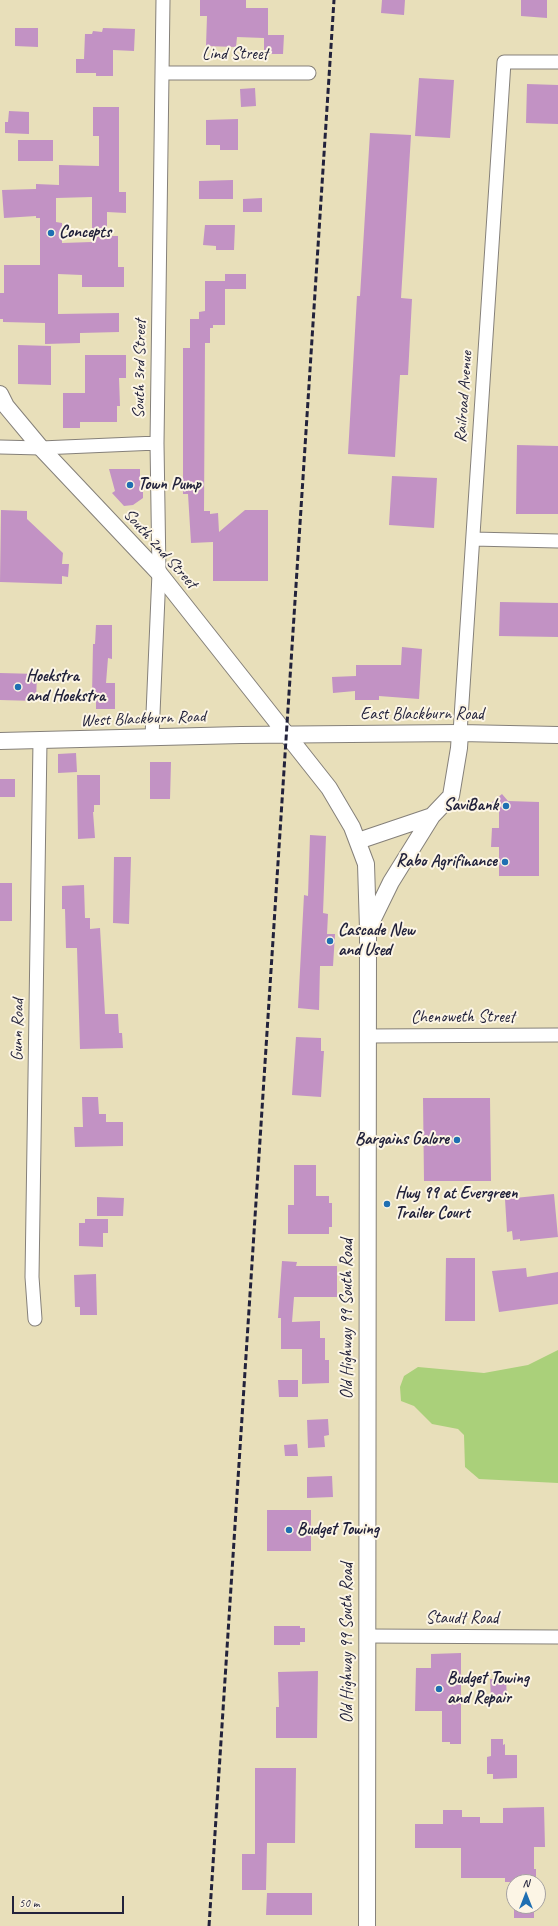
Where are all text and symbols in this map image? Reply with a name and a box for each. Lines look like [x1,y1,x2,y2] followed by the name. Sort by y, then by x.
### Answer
[202,45,268,65] street label: Lind Street
[59,223,111,243] place label: Concepts
[46,228,56,238] marker: Concepts
[129,319,151,419] street label: South 3rd Street
[451,350,477,444] street label: Railroad Avenue
[138,475,201,495] place label: Town Pump
[125,480,135,490] marker: Town Pump
[119,505,201,593] street label: South 2nd Street
[26,667,105,707] place label: Hoekstra and Hoekstra
[13,682,23,692] marker: Hoekstra and Hoekstra
[360,705,484,725] street label: East Blackburn Road
[80,707,206,731] street label: West Blackburn Road
[443,796,498,816] place label: SaviBank
[501,801,511,811] marker: SaviBank
[396,852,497,872] place label: Rabo Agrifinance
[500,857,510,867] marker: Rabo Agrifinance
[338,921,415,961] place label: Cascade New and Used
[325,936,335,946] marker: Cascade New and Used
[7,999,29,1061] street label: Gunn Road
[411,1008,515,1028] street label: Chenoweth Street
[355,1130,449,1150] place label: Bargains Galore
[452,1135,462,1145] marker: Bargains Galore
[395,1184,518,1224] place label: Hwy 99 at Evergreen Trailer Court
[382,1199,392,1209] marker: Hwy 99 at Evergreen Trailer Court
[338,1239,358,1399] street label: Old Highway 99 South Road
[297,1520,379,1540] place label: Budget Towing
[284,1525,294,1535] marker: Budget Towing
[338,1563,358,1723] street label: Old Highway 99 South Road
[426,1609,498,1629] street label: Staudt Road
[447,1669,529,1709] place label: Budget Towing and Repair
[434,1684,444,1694] marker: Budget Towing and Repair
[506,1874,546,1914] north arrow
[523,1876,529,1890] text: N
[14,1888,126,1914] scale bar
[19,1895,39,1911] text: 50 m

